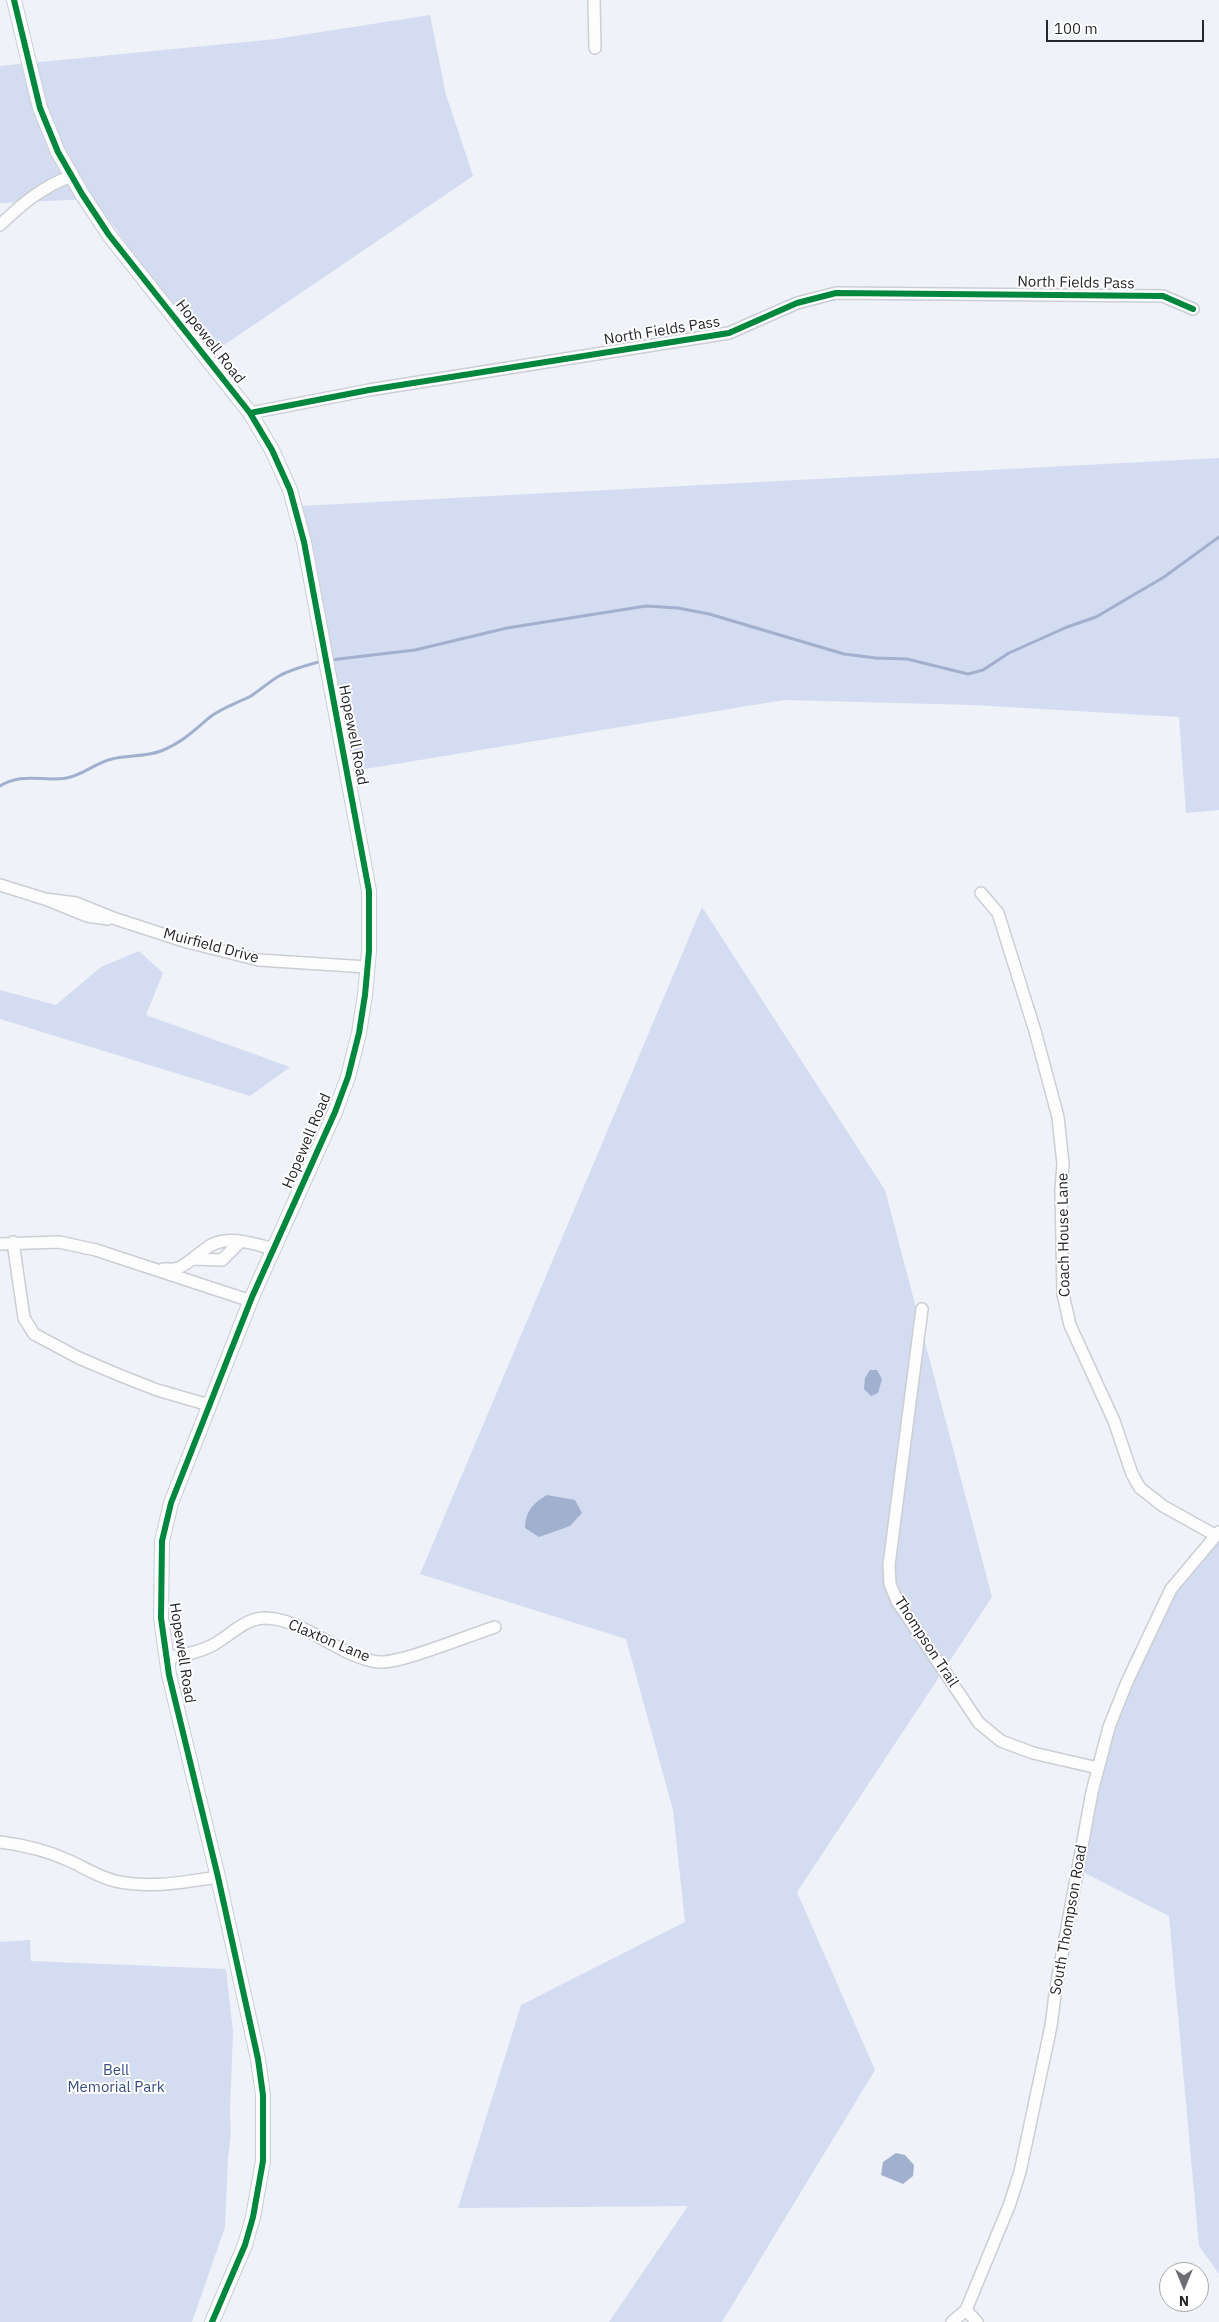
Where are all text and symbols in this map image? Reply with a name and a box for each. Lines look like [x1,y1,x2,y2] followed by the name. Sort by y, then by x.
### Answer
[1049,10,1206,42] scale bar
[1054,19,1098,38] text: 100 m
[1017,273,1135,293] street label: North Fields Pass
[172,296,248,388] street label: Hopewell Road
[603,313,721,349] street label: North Fields Pass
[334,683,372,787] street label: Hopewell Road
[161,925,261,967] street label: Muirfield Drive
[279,1091,335,1191] street label: Hopewell Road
[1054,1173,1074,1297] street label: Coach House Lane
[890,1593,962,1691] street label: Thompson Trail
[165,1601,199,1705] street label: Hopewell Road
[285,1616,373,1666] street label: Claxton Lane
[1047,1843,1091,1997] street label: South Thompson Road
[67,2062,165,2097] park label: Bell Memorial Park
[1159,2262,1209,2312] north arrow
[1179,2292,1189,2310] text: N

